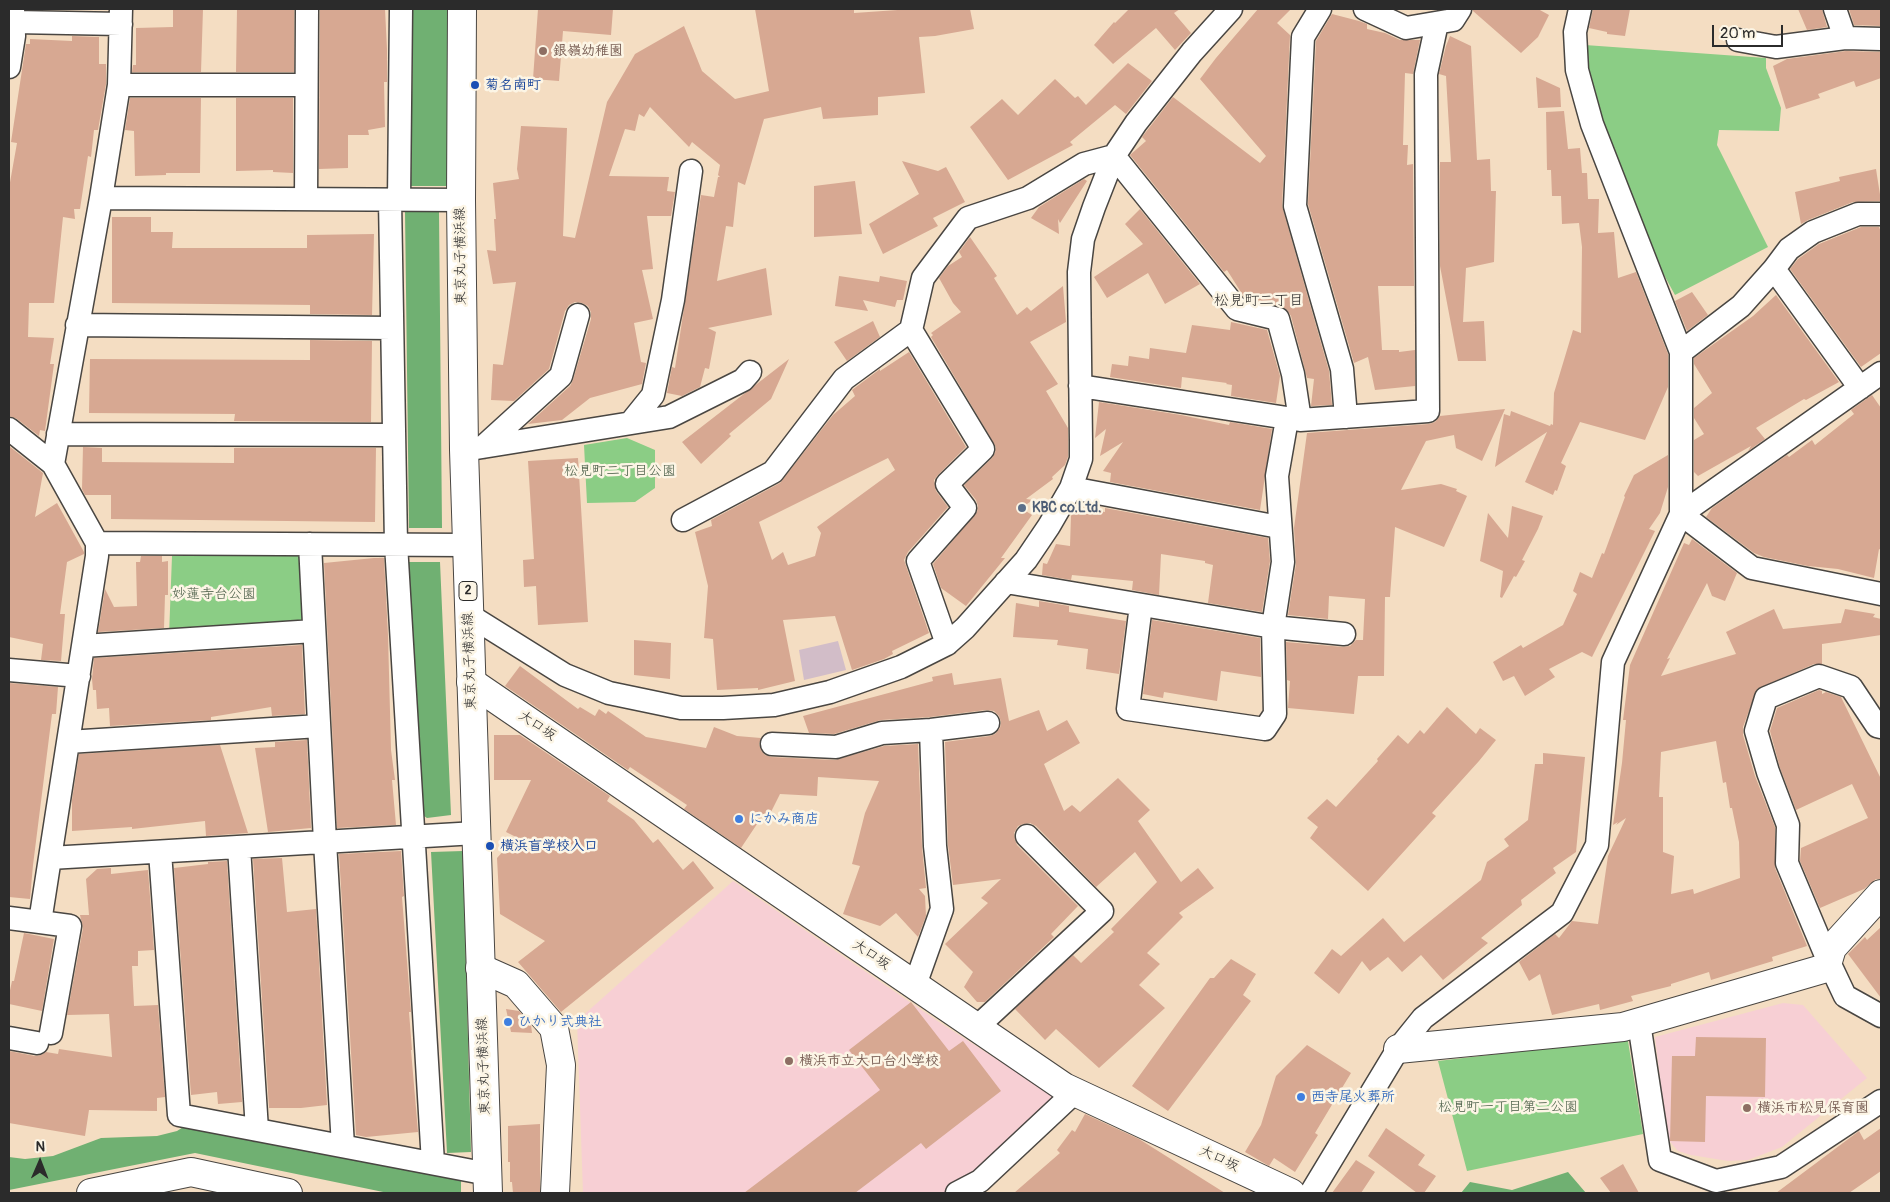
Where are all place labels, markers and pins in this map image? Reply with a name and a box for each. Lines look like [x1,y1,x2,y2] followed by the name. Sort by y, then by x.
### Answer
[553,43,623,59] place label: 銀嶺幼稚園
[537,45,549,57] marker: 銀嶺幼稚園
[485,77,541,93] place label: 菊名南町
[469,79,481,91] marker: 菊名南町
[1032,500,1101,516] place label: KBC co.Ltd.
[1016,502,1028,514] marker: KBC co.Ltd.
[749,811,819,827] place label: にかみ商店
[733,813,745,825] marker: にかみ商店
[500,838,598,854] place label: 横浜盲学校入口
[484,840,496,852] marker: 横浜盲学校入口
[518,1014,602,1030] place label: ひかり式典社
[502,1016,514,1028] marker: ひかり式典社
[799,1053,939,1069] place label: 横浜市立大口台小学校
[783,1055,795,1067] marker: 横浜市立大口台小学校
[1311,1089,1395,1105] place label: 西寺尾火葬所
[1295,1091,1307,1103] marker: 西寺尾火葬所
[1757,1100,1869,1116] place label: 横浜市松見保育園
[1741,1102,1753,1114] marker: 横浜市松見保育園

